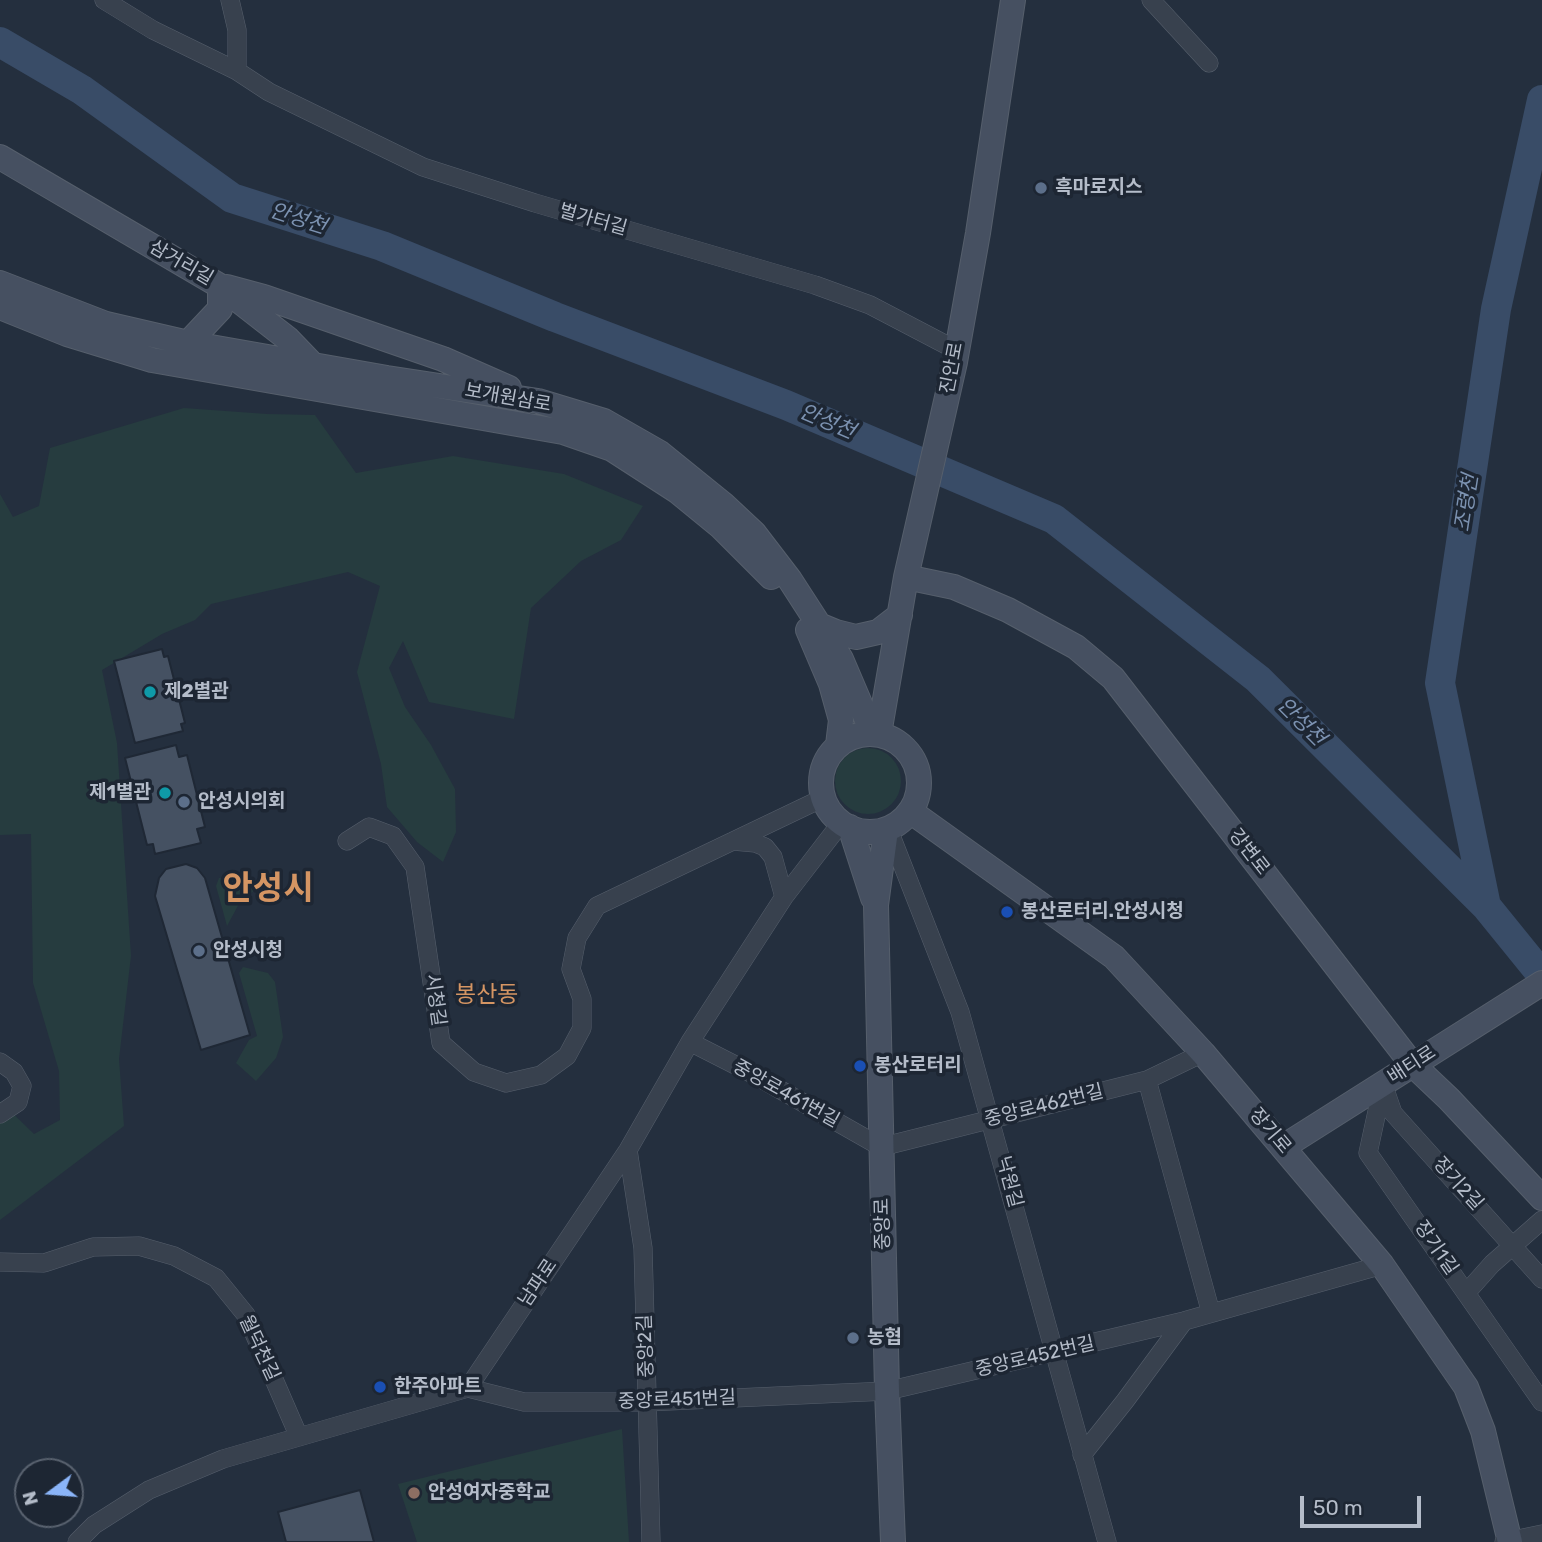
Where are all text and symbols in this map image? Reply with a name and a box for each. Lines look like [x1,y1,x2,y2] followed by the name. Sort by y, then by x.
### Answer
[1055,177,1142,199] place label: 흑마로지스
[1033,180,1049,196] marker: 흑마로지스
[267,198,329,240] water label: 안성천
[556,199,630,241] street label: 벌가터길
[145,236,217,290] street label: 삼거리길
[936,340,968,396] street label: 진안로
[463,379,553,417] street label: 보개원삼로
[795,399,859,445] water label: 안성천
[1450,472,1484,534] water label: 조령천
[164,681,229,703] place label: 제2별관
[142,684,158,700] marker: 제2별관
[1272,693,1330,751] water label: 안성천
[89,782,151,804] place label: 제1별관
[157,785,173,801] marker: 제1별관
[198,791,285,813] place label: 안성시의회
[176,794,192,810] marker: 안성시의회
[1224,824,1274,880] street label: 강변로
[222,869,314,909] district label: 안성시
[1021,901,1184,923] place label: 봉산로터리.안성시청
[999,904,1015,920] marker: 봉산로터리.안성시청
[213,940,283,962] place label: 안성시청
[191,943,207,959] marker: 안성시청
[420,972,450,1028] street label: 시청길
[455,981,519,1009] district label: 봉산동
[1384,1041,1440,1089] street label: 배티로
[729,1055,843,1133] street label: 중앙로461번길
[874,1055,961,1077] place label: 봉산로터리
[852,1058,868,1074] marker: 봉산로터리
[982,1080,1106,1132] street label: 중앙로462번길
[1244,1104,1296,1158] street label: 장기로
[1428,1153,1488,1215] street label: 장기2길
[991,1154,1027,1210] street label: 낙원길
[871,1198,895,1250] street label: 중앙로
[1409,1217,1463,1279] street label: 장기1길
[514,1255,562,1311] street label: 남파로
[234,1311,284,1385] street label: 월덕천길
[633,1314,659,1378] street label: 중앙2길
[867,1327,902,1349] place label: 농협
[845,1330,861,1346] marker: 농협
[973,1332,1097,1382] street label: 중앙로452번길
[394,1376,481,1398] place label: 한주아파트
[372,1379,388,1395] marker: 한주아파트
[617,1387,737,1413] street label: 중앙로451번길
[14,1458,84,1528] north arrow
[428,1482,550,1504] place label: 안성여자중학교
[1304,1482,1425,1526] scale bar
[406,1485,422,1501] marker: 안성여자중학교
[17,1489,43,1508] text: N
[1313,1495,1363,1520] text: 50 m

